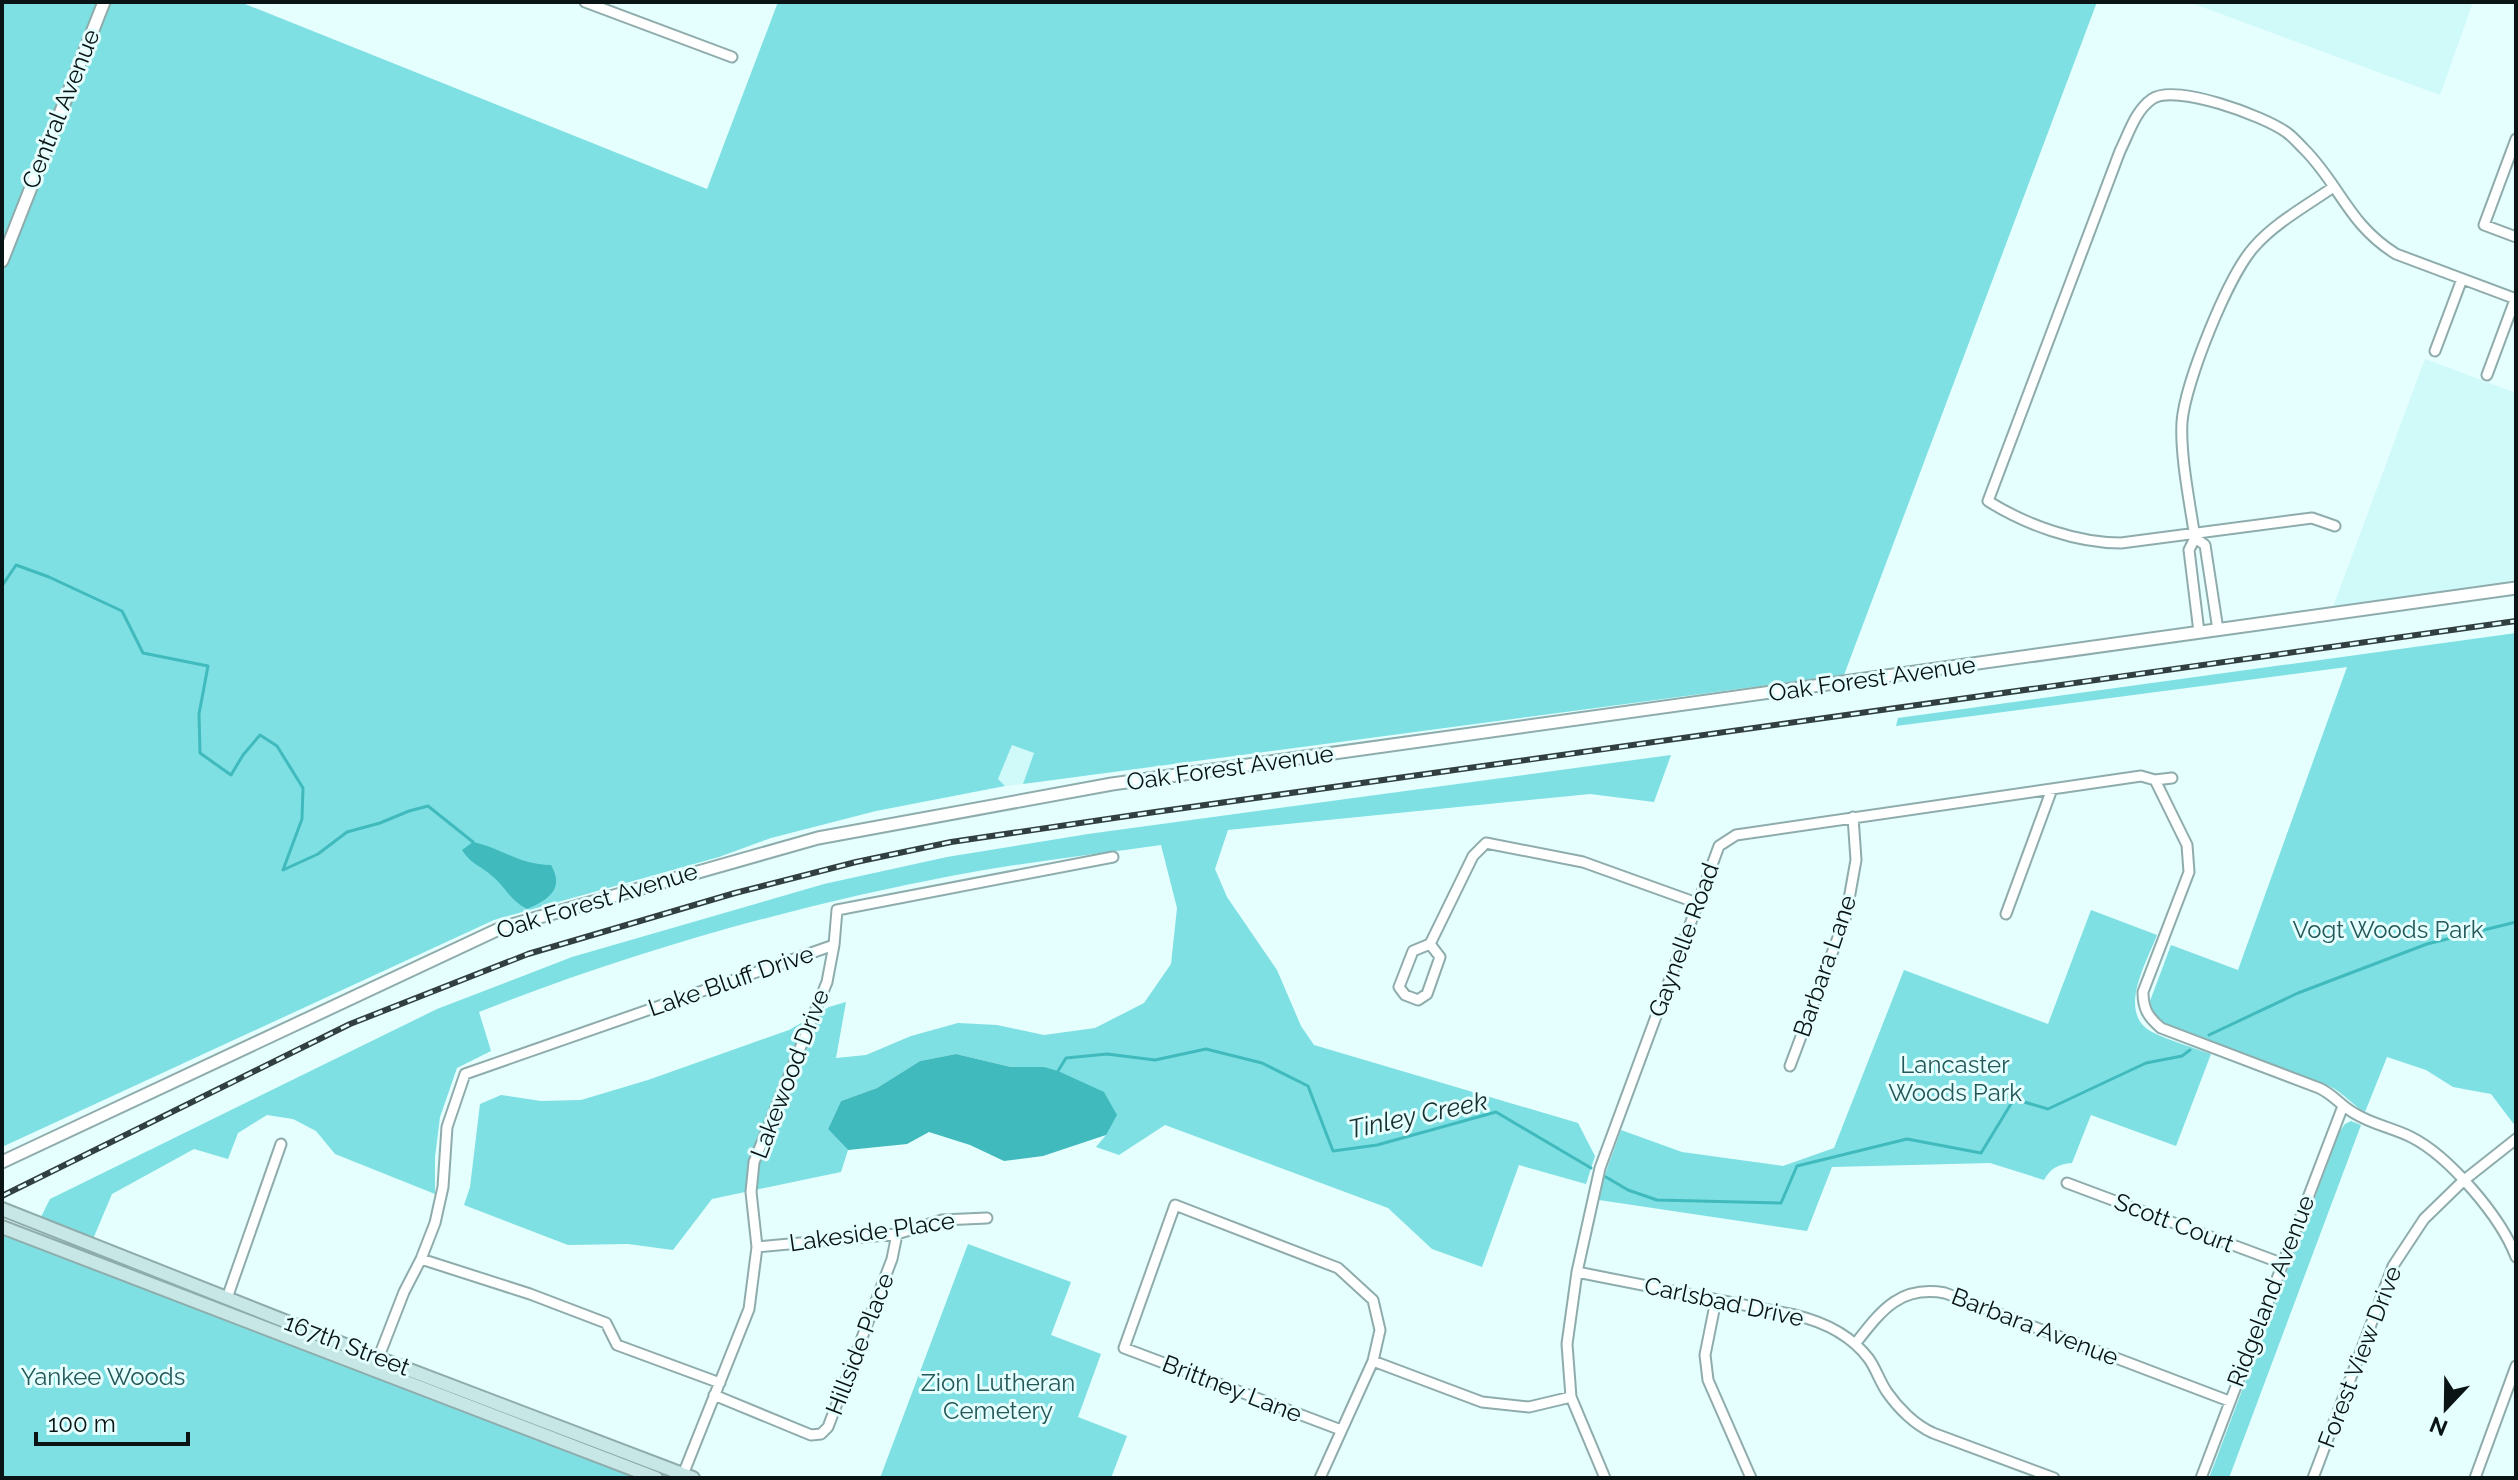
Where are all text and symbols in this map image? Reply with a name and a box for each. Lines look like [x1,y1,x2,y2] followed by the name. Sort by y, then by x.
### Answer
[15,25,106,193] street label: Central Avenue
[1767,650,1977,707] street label: Oak Forest Avenue
[1125,739,1335,796] street label: Oak Forest Avenue
[493,856,701,945] street label: Oak Forest Avenue
[1642,859,1725,1021] street label: Gaynelle Road
[1787,891,1862,1041] street label: Barbara Lane
[2293,915,2484,944] park label: Vogt Woods Park
[644,939,817,1022] street label: Lake Bluff Drive
[744,985,835,1162] street label: Lakewood Drive
[1888,1050,2022,1107] park label: Lancaster Woods Park
[1346,1086,1490,1144] water label: Tinley Creek
[2110,1187,2238,1259] street label: Scott Court
[2221,1191,2320,1391] street label: Ridgeland Avenue
[787,1206,957,1257] street label: Lakeside Place
[2312,1262,2408,1452] street label: Forest View Drive
[819,1269,900,1419] street label: Hillside Place
[1642,1270,1806,1333] street label: Carlsbad Drive
[1948,1281,2123,1372] street label: Barbara Avenue
[280,1307,414,1382] street label: 167th Street
[1158,1349,1306,1428] street label: Brittney Lane
[21,1362,185,1391] park label: Yankee Woods
[921,1368,1075,1425] park label: Zion Lutheran Cemetery
[2406,1368,2486,1448] north arrow
[36,1396,188,1446] scale bar
[48,1409,116,1438] text: 100 m
[2426,1411,2451,1442] text: N

